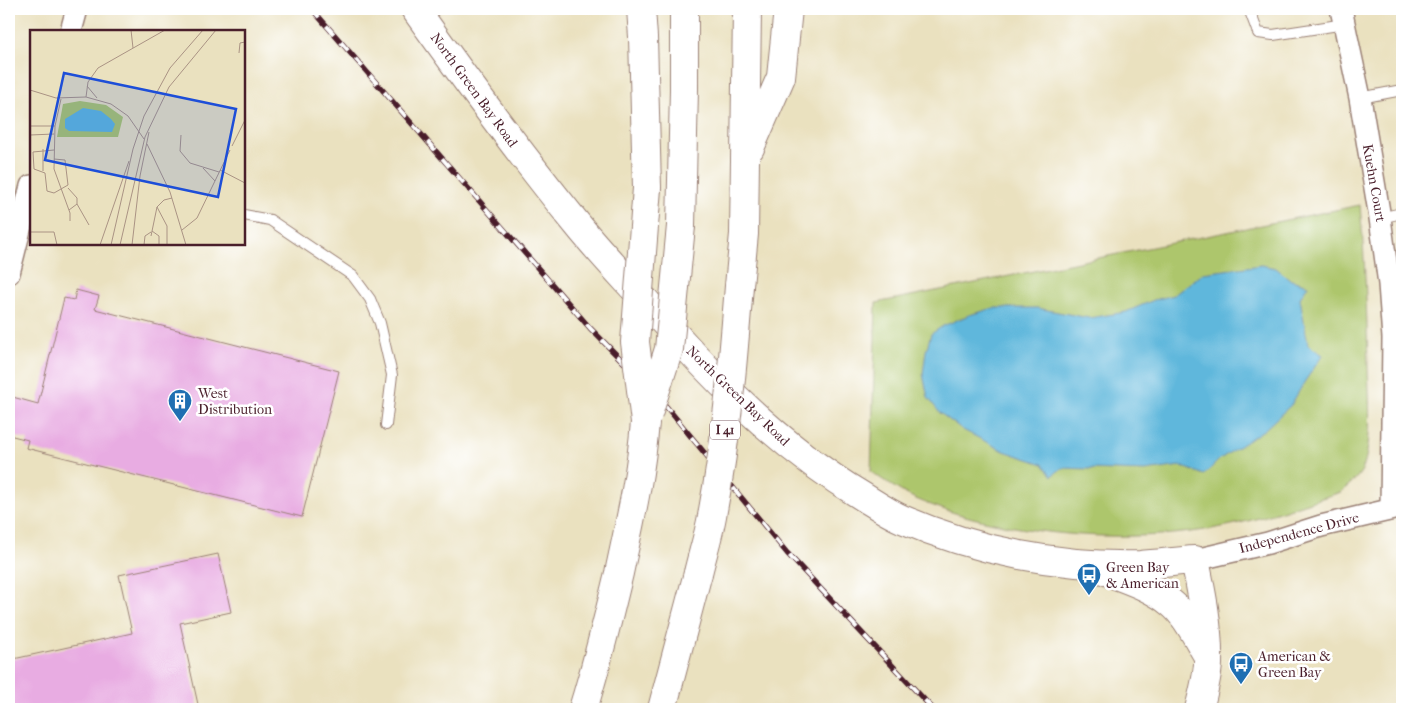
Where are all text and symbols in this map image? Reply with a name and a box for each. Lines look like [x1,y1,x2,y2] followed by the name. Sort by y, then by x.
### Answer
[30,30,245,245] inset map
[427,30,521,151] street label: North Green Bay Road
[1359,143,1389,223] street label: Kuehn Court
[683,342,793,450] street label: North Green Bay Road
[197,385,272,418] place label: West Distribution
[167,388,193,422] building icon: West Distribution
[710,420,740,440] road number: I 41
[1237,509,1361,557] street label: Independence Drive
[1106,559,1179,592] place label: Green Bay & American
[1076,562,1102,596] bus stop icon: Green Bay & American
[1257,648,1331,681] place label: American & Green Bay
[1228,651,1254,685] bus stop icon: American & Green Bay

